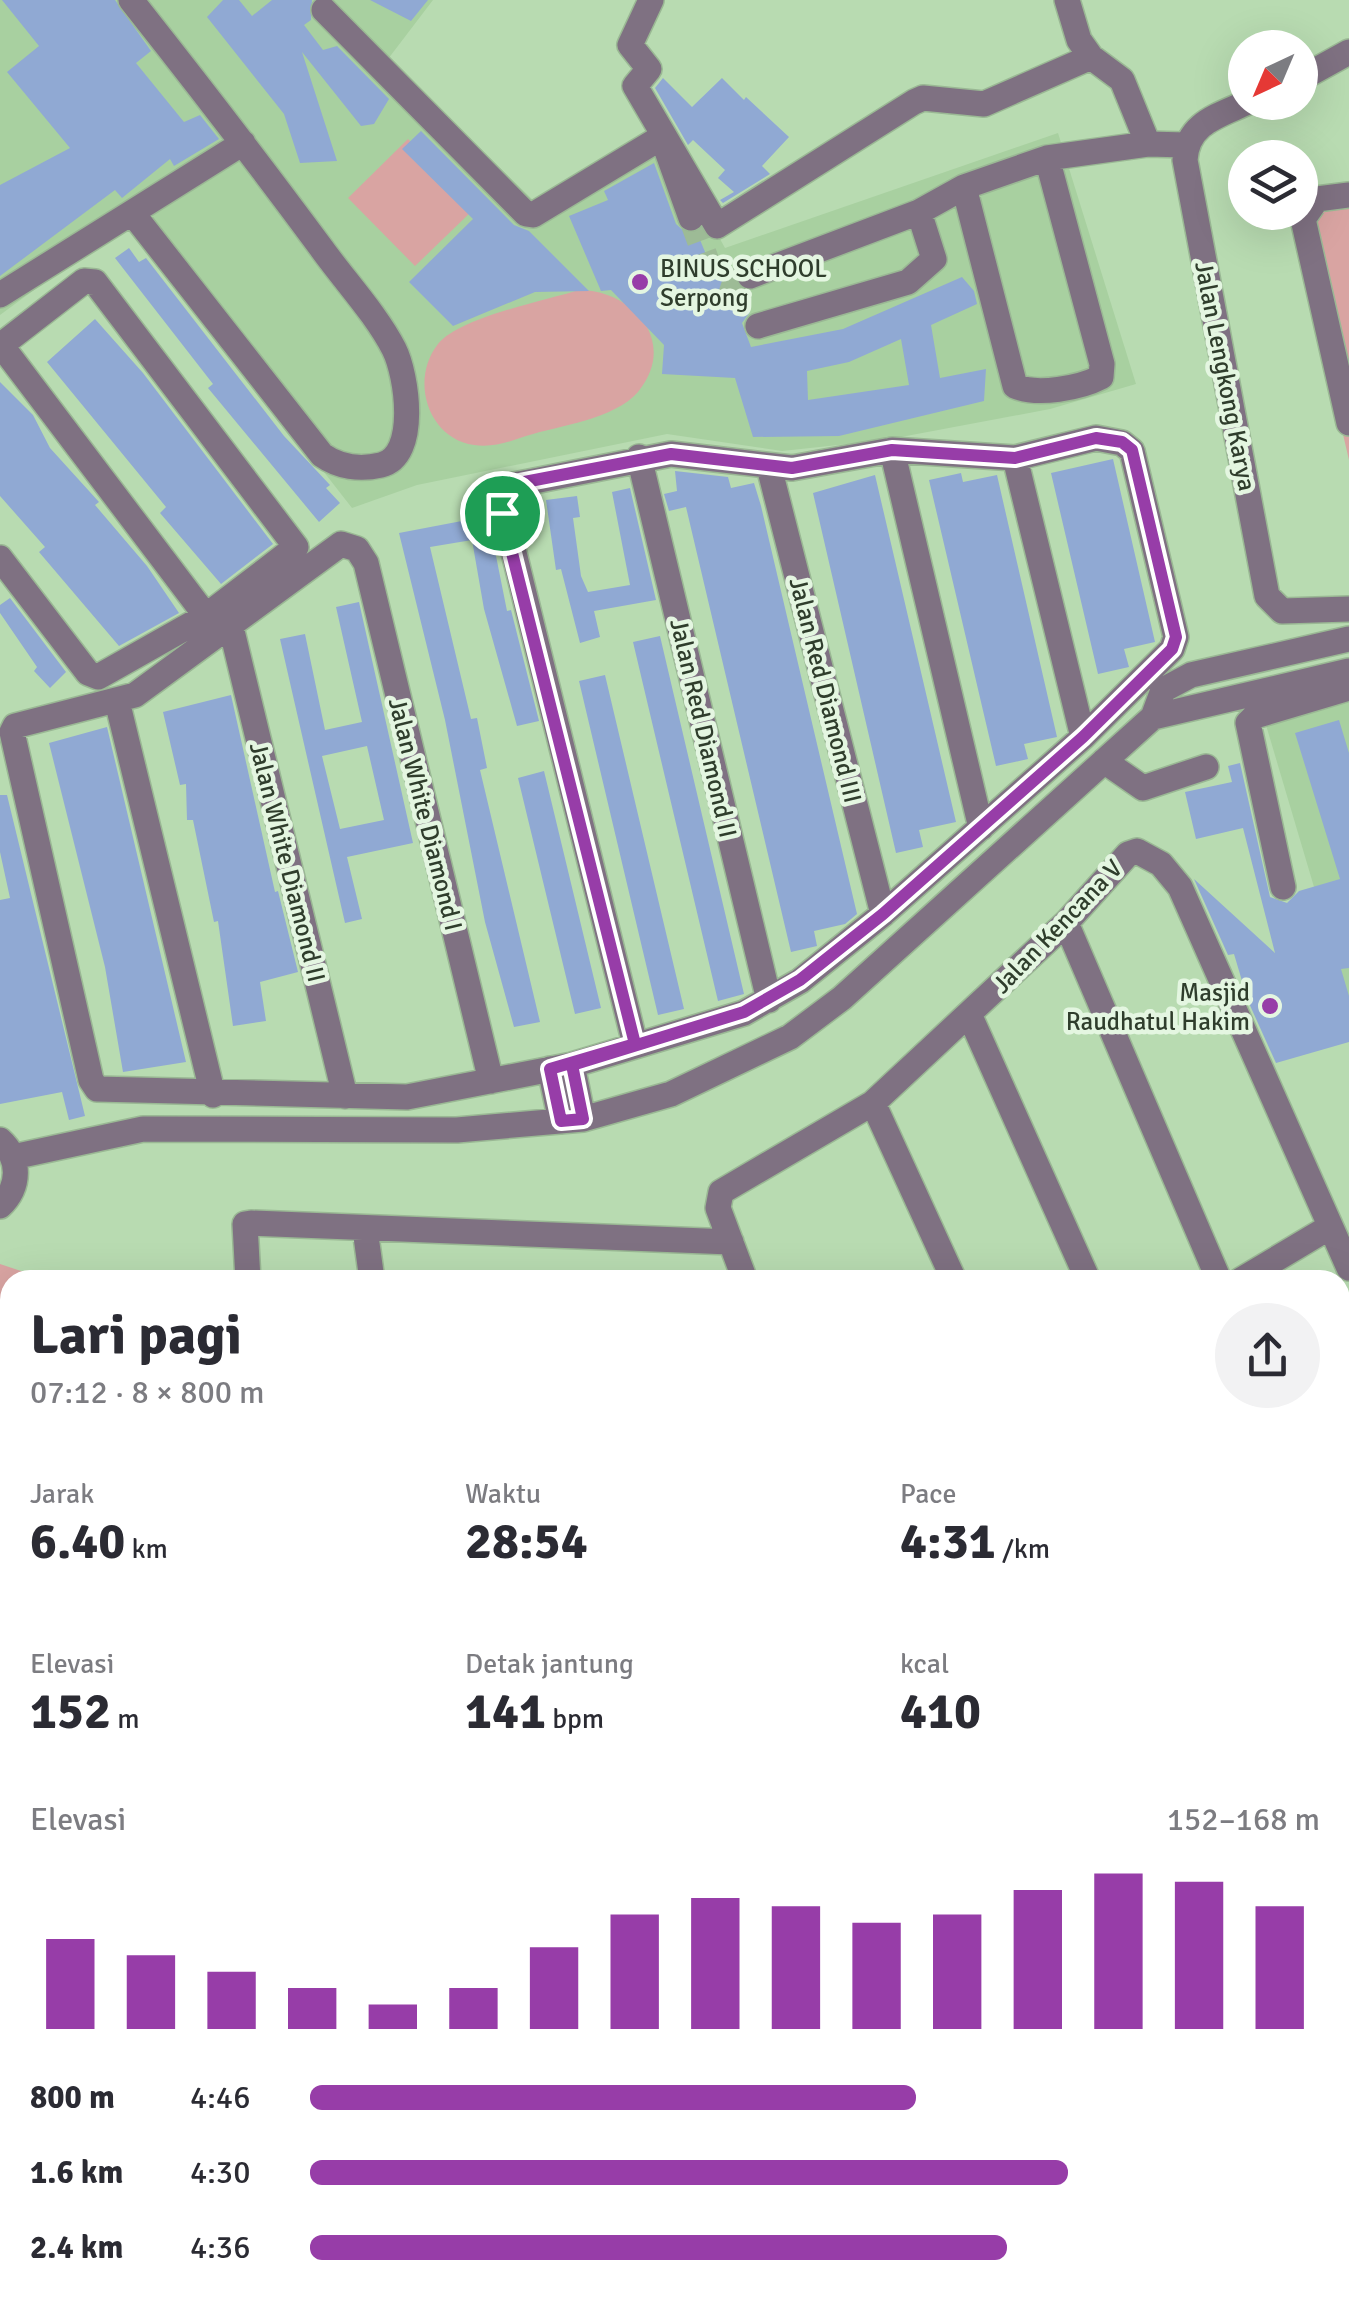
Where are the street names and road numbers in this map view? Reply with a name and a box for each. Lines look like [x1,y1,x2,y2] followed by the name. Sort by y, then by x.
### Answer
[1188,259,1263,493] street label: Jalan Lengkong Karya
[782,574,869,806] street label: Jalan Red Diamond III
[663,615,744,841] street label: Jalan Red Diamond II
[382,695,469,934] street label: Jalan White Diamond I
[243,739,332,985] street label: Jalan White Diamond II
[986,853,1129,1000] street label: Jalan Kencana V

